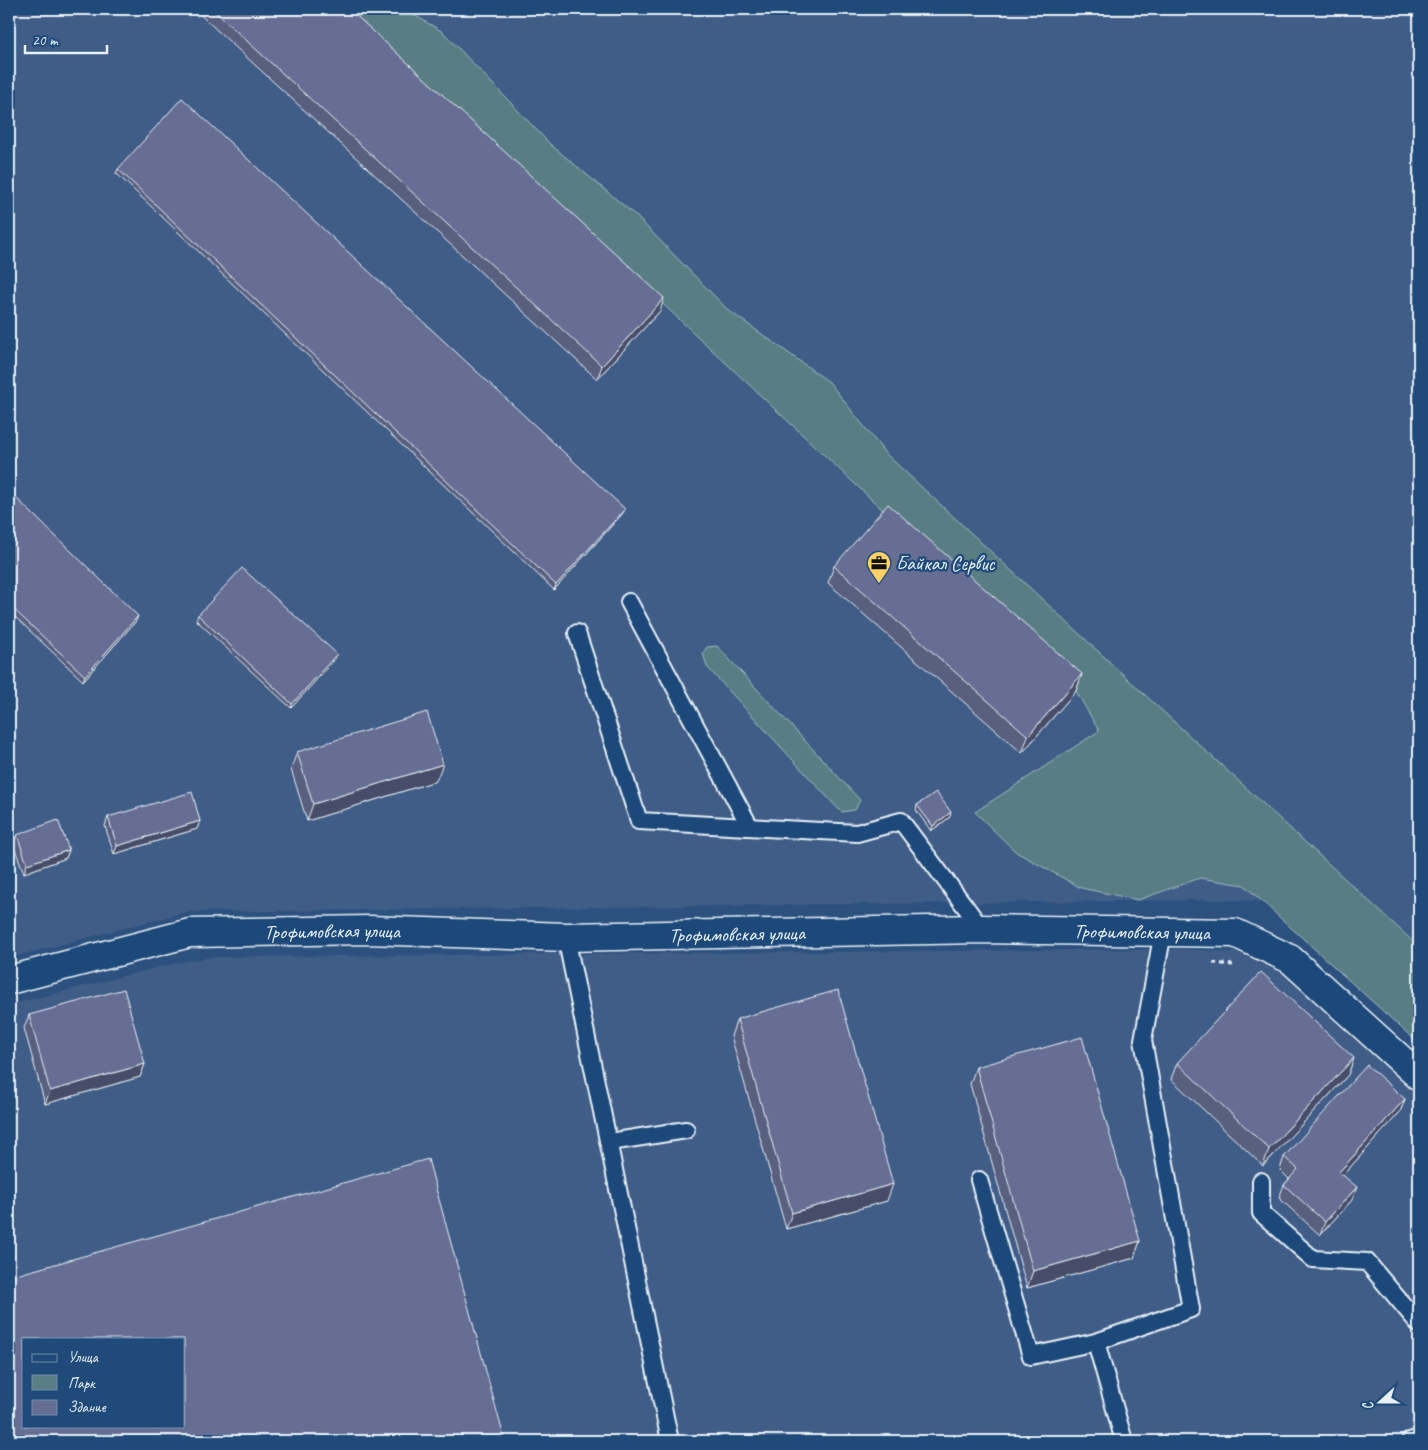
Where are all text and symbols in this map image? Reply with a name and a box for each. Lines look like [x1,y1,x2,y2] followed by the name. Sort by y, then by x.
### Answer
[25,22,108,54] scale bar
[32,31,59,50] text: 20 m
[866,550,892,584] office icon: Байкал Сервис
[896,551,996,576] place label: Байкал Сервис
[264,918,402,945] street label: Трофимовская улица
[1073,918,1212,946] street label: Трофимовская улица
[669,920,807,948] street label: Трофимовская улица
[22,1338,185,1428] legend
[68,1348,99,1367] text: Улица
[68,1374,96,1393] text: Парк
[1356,1378,1406,1428] north arrow
[68,1398,107,1417] text: Здание
[1358,1398,1377,1413] text: С

